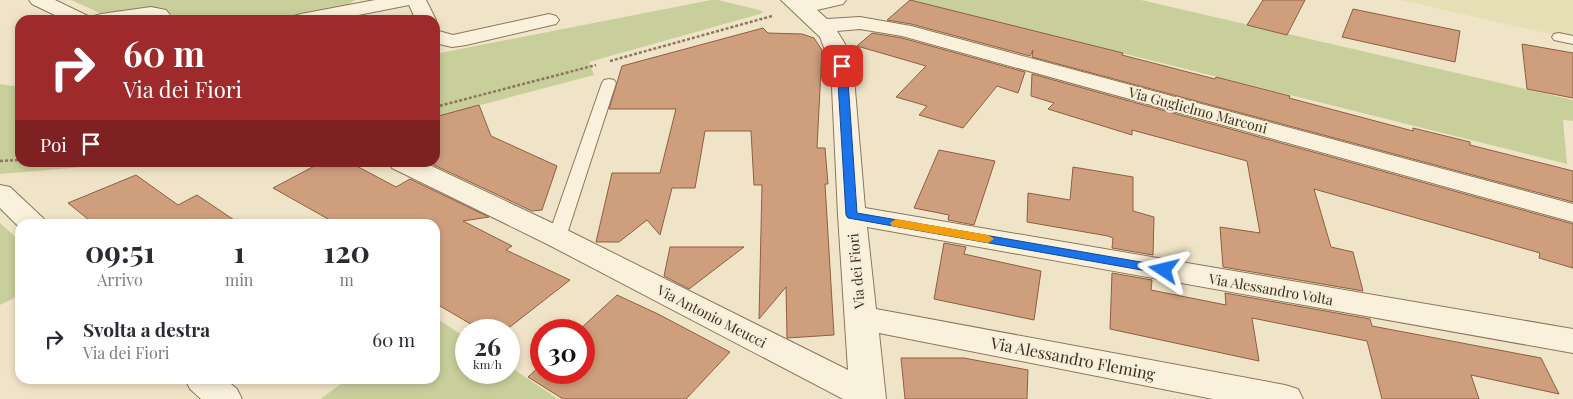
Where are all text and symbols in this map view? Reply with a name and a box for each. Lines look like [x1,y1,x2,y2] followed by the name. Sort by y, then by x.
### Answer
[123,29,205,76] text: 60 m
[40,35,105,100] icon: right
[821,45,863,87] pin
[828,52,856,80] icon: arrive
[123,74,242,104] text: Via dei Fiori
[1126,82,1270,138] street label: Via Guglielmo Marconi
[77,130,105,158] icon: arrive
[40,131,67,157] text: Poi
[85,231,155,271] text: 09:51
[233,231,245,271] text: 1
[323,231,370,271] text: 120
[843,232,869,311] street label: Via dei Fiori
[1137,243,1189,295] position arrow
[97,269,143,290] text: Arrivo
[225,269,253,290] text: min
[340,269,354,290] text: m
[1206,269,1335,309] street label: Via Alessandro Volta
[653,280,770,352] street label: Via Antonio Meucci
[83,316,210,342] text: Svolta a destra
[530,319,595,384] speed limit sign: 30
[40,325,68,353] icon: right
[372,326,415,352] text: 60 m
[474,329,501,362] text: 26
[988,332,1158,384] street label: Via Alessandro Fleming
[83,342,170,363] text: Via dei Fiori
[473,356,502,372] text: km/h

